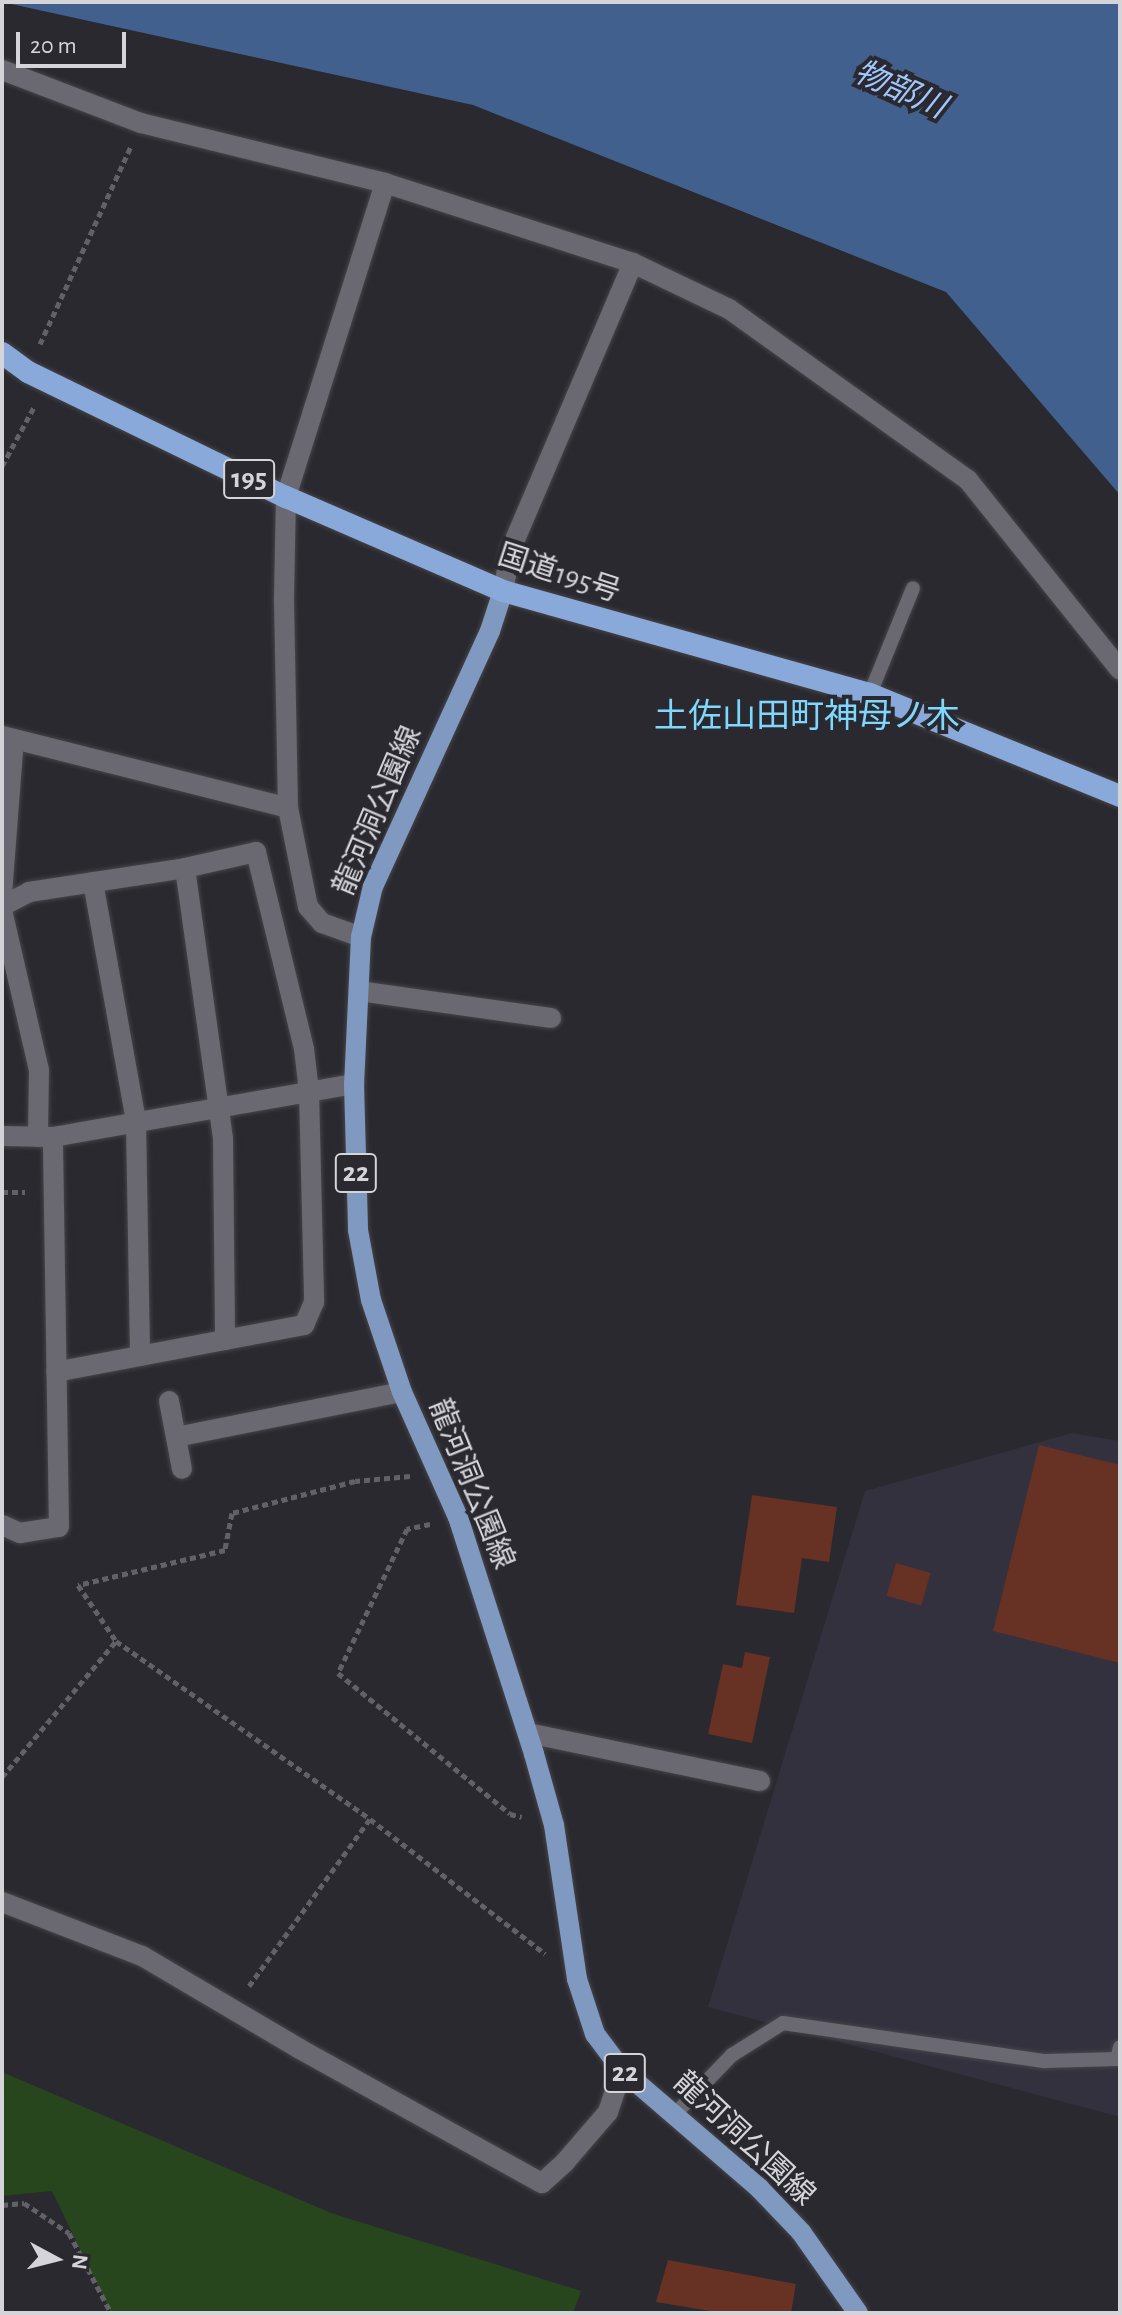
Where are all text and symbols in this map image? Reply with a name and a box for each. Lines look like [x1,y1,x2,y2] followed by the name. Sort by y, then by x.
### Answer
[20,16,130,66] scale bar
[30,34,77,58] text: 20 m
[848,53,952,127] water label: 物部川
[223,455,275,503] road number: 195
[493,537,625,611] street label: 国道195号
[654,698,960,738] district label: 土佐山田町神母ノ木
[326,721,430,901] street label: 龍河洞公園線
[334,1149,378,1197] road number: 22
[421,1394,521,1574] street label: 龍河洞公園線
[603,2049,647,2097] road number: 22
[666,2064,822,2214] street label: 龍河洞公園線
[16,2219,96,2299] north arrow
[68,2253,92,2271] text: N

